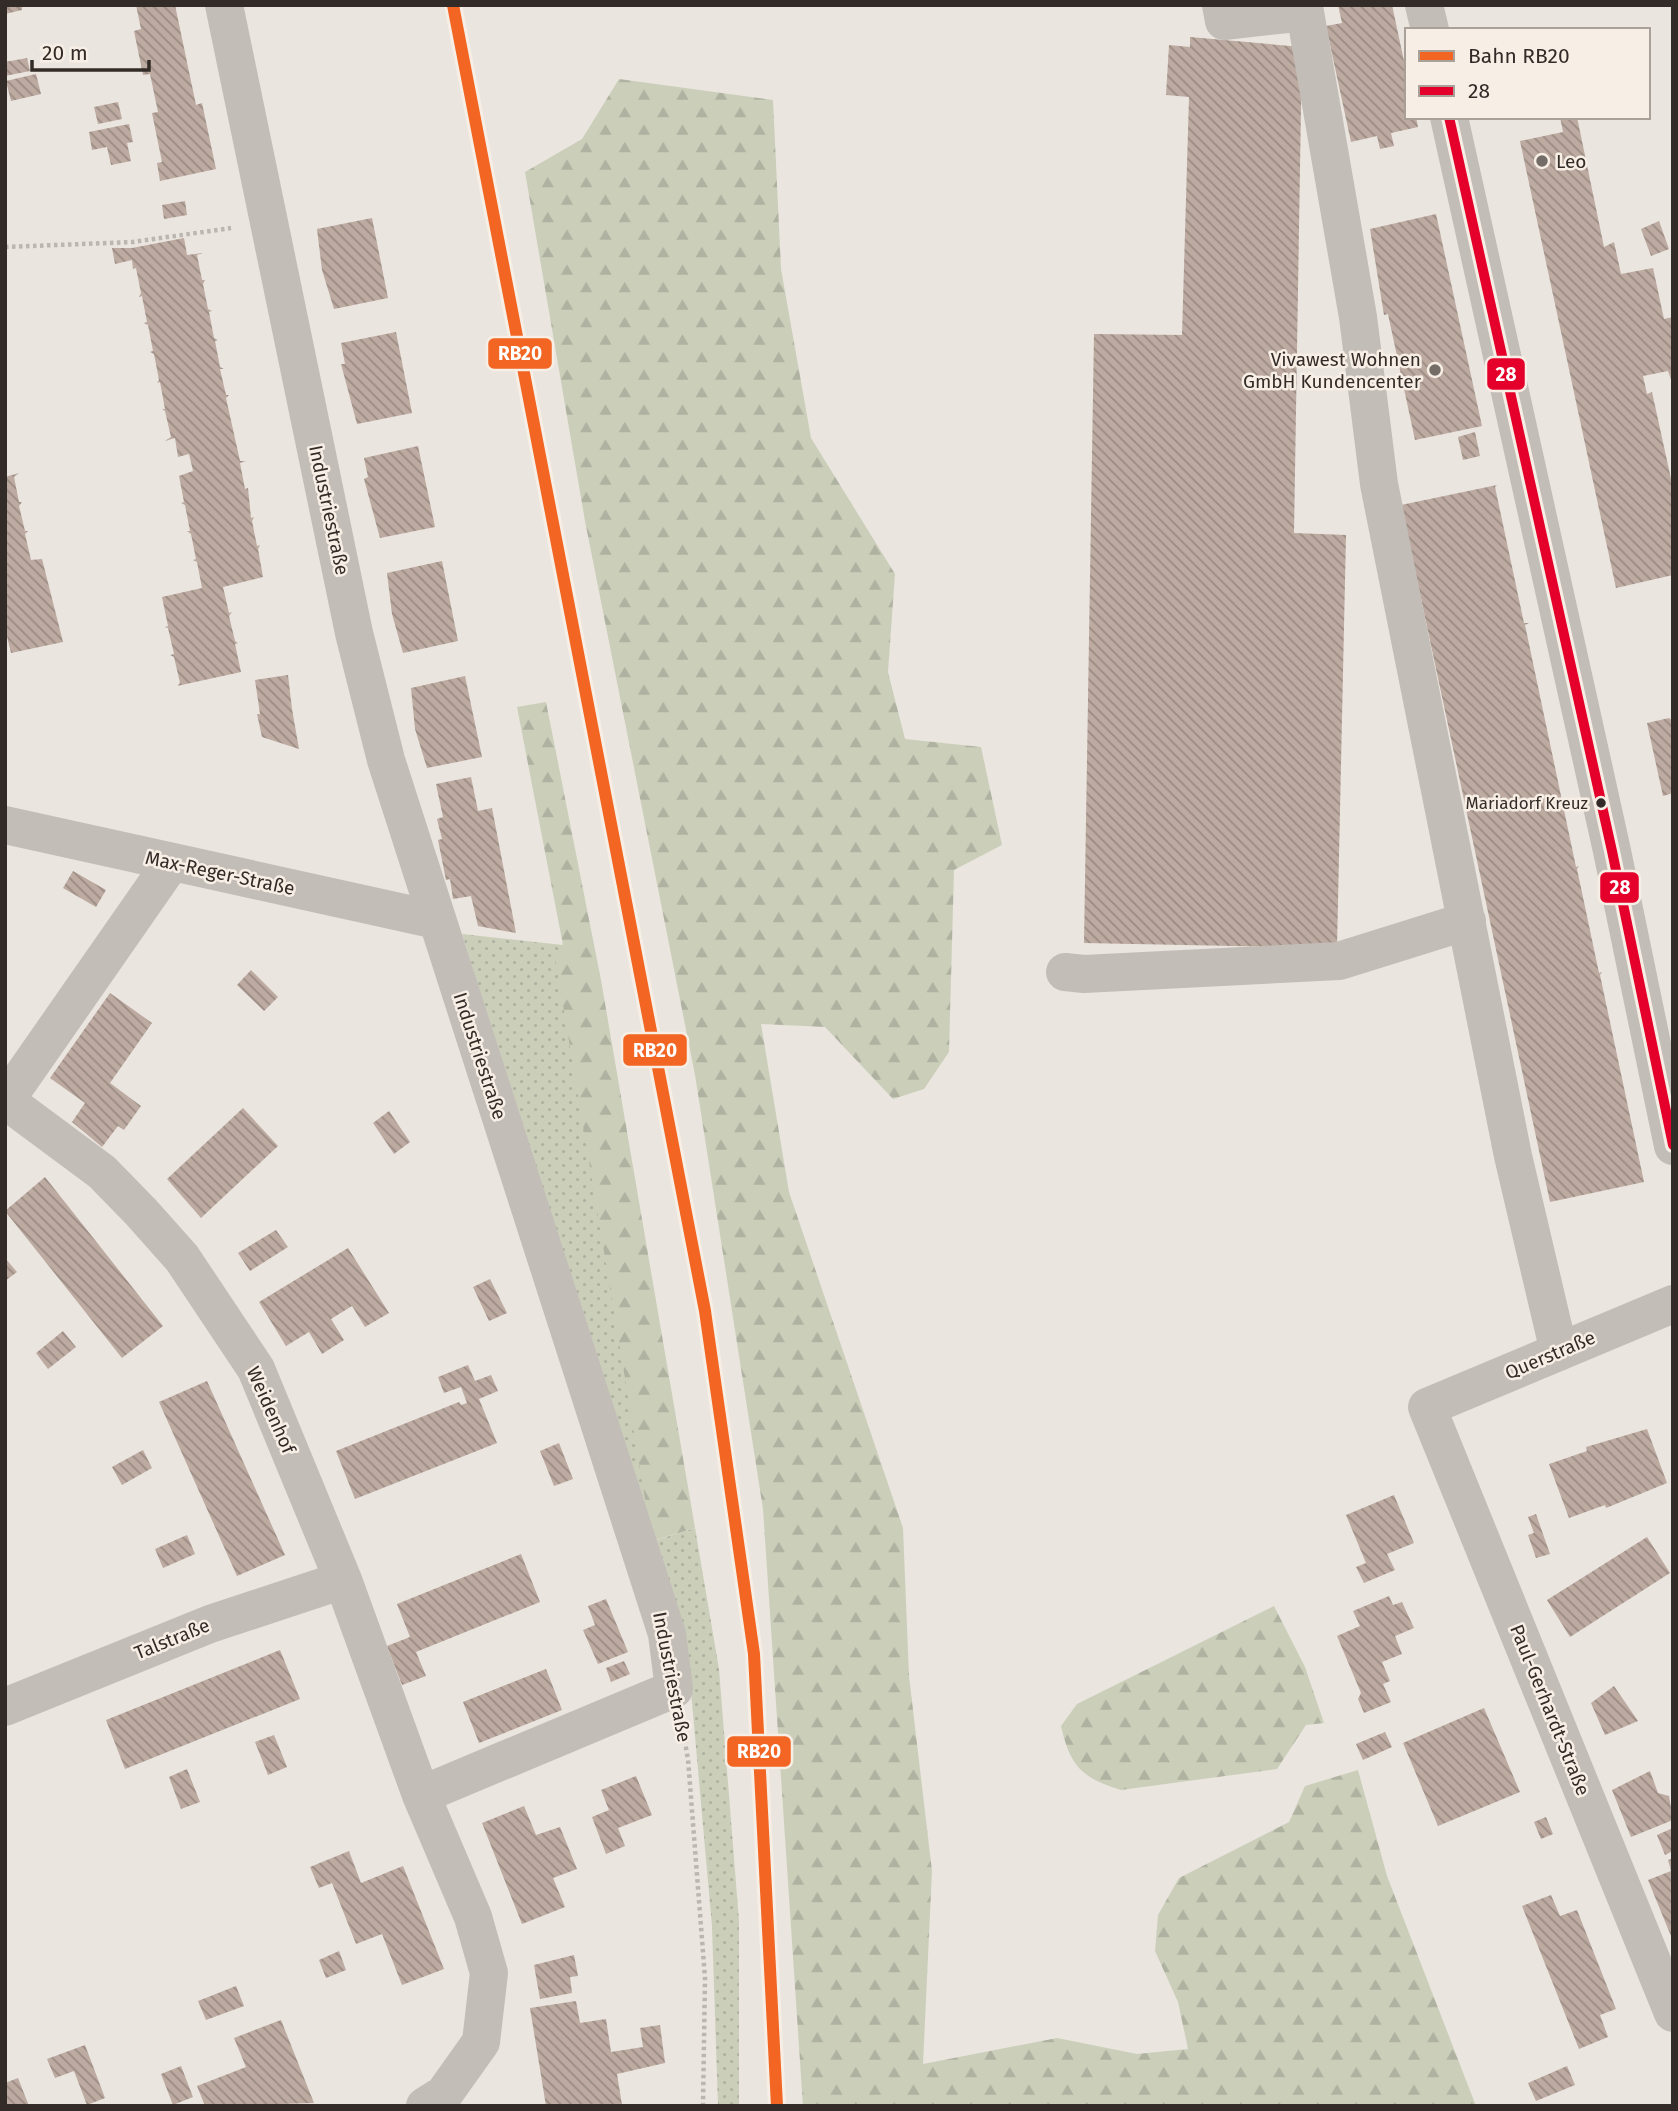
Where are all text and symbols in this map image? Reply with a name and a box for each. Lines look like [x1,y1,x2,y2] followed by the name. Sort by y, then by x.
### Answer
[32,28,149,72] scale bar
[1405,28,1650,119] legend
[42,40,88,66] text: 20 m
[1468,43,1570,69] text: Bahn RB20
[1468,78,1490,104] text: 28
[1556,150,1586,173] place label: Leo
[1534,153,1550,169] marker: Leo
[487,337,553,370] line badge: RB20
[498,342,542,365] text: RB20
[1243,348,1422,393] place label: Vivawest Wohnen GmbH Kundencenter
[1486,357,1526,391] line badge: 28
[1427,362,1443,378] marker: Vivawest Wohnen GmbH Kundencenter
[1496,363,1516,386] text: 28
[304,443,354,577] street label: Industriestraße
[1465,793,1588,814] place label: Mariadorf Kreuz
[1594,796,1608,810] marker: Mariadorf Kreuz
[143,846,297,900] street label: Max-Reger-Straße
[1599,871,1640,904] line badge: 28
[1610,876,1630,899] text: 28
[449,990,511,1122] street label: Industriestraße
[622,1033,688,1067] line badge: RB20
[633,1039,677,1062] text: RB20
[1501,1326,1599,1384] street label: Querstraße
[242,1363,301,1458] street label: Weidenhof
[648,1610,696,1744] street label: Industriestraße
[131,1614,213,1664] street label: Talstraße
[1505,1621,1595,1799] street label: Paul-Gerhardt-Straße
[726,1735,792,1768] line badge: RB20
[737,1740,781,1763] text: RB20

